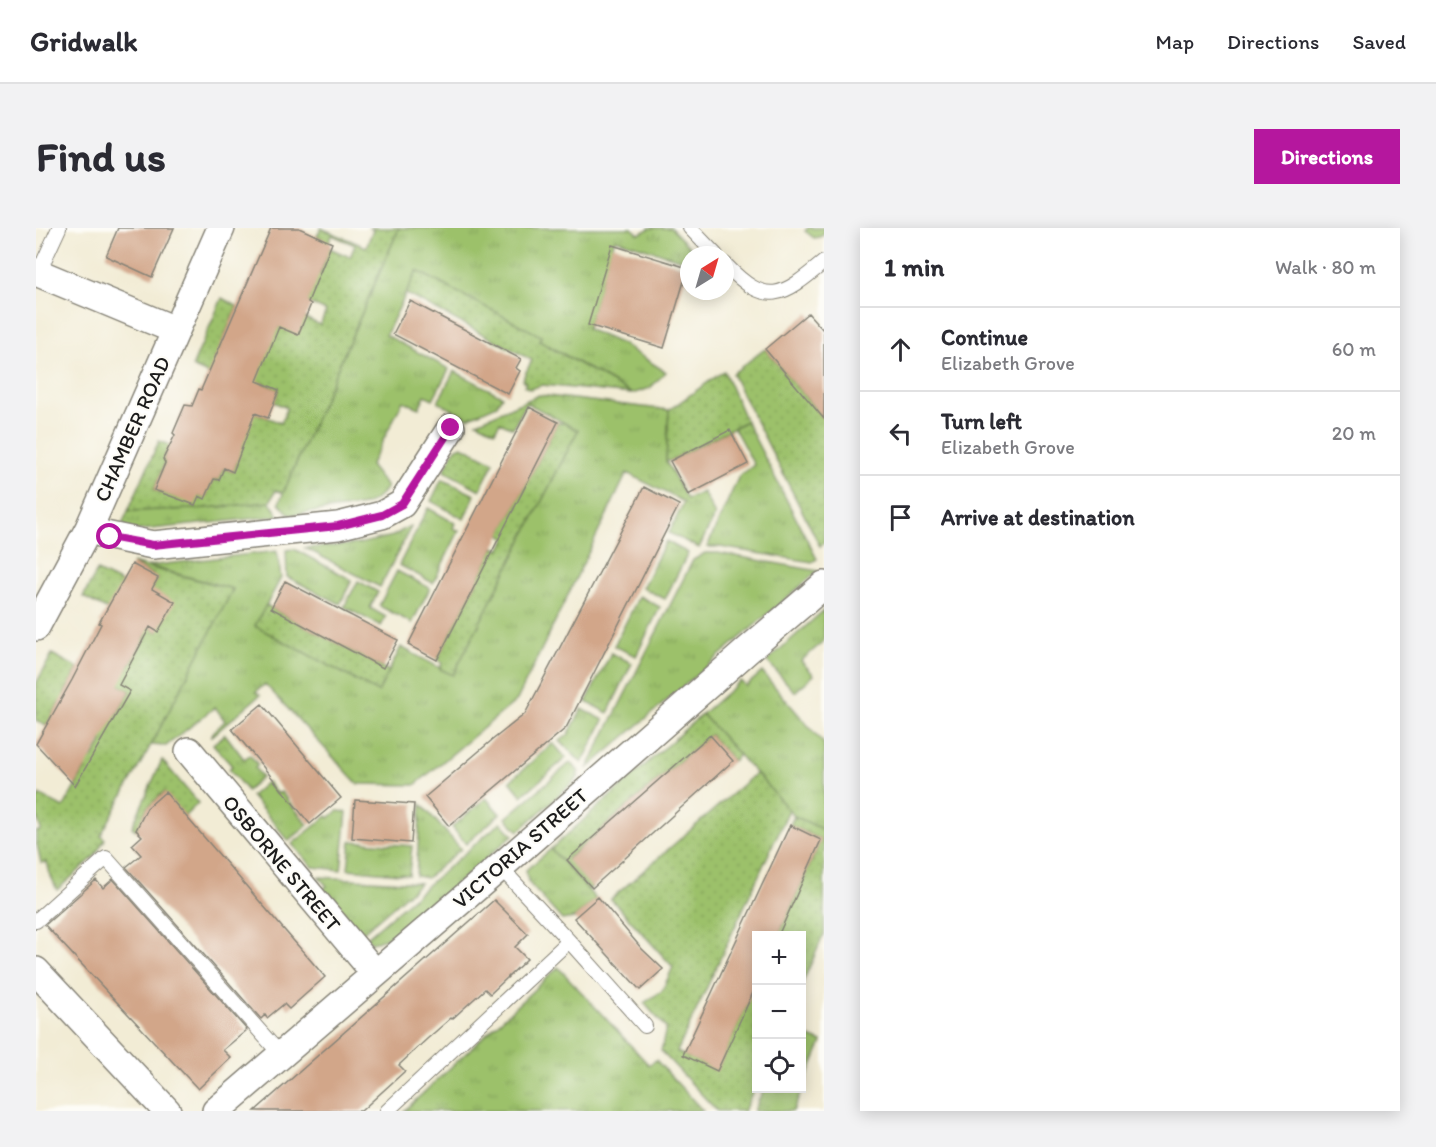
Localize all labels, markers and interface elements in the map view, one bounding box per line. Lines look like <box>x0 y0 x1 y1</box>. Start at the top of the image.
text: Gridwalk <box>30 24 138 58</box>
text: Map <box>1156 29 1194 54</box>
text: Directions <box>1227 29 1319 54</box>
text: Saved <box>1352 29 1406 54</box>
button: Directions <box>1254 129 1400 184</box>
text: Find us <box>36 131 166 182</box>
north arrow <box>680 246 734 300</box>
text: 1 min <box>884 251 944 283</box>
text: Walk · 80 m <box>1275 255 1376 279</box>
text: Continue <box>941 324 1028 351</box>
icon: ahead <box>884 333 917 366</box>
text: 60 m <box>1332 337 1376 361</box>
text: Elizabeth Grove <box>941 351 1075 375</box>
street label: CHAMBER ROAD <box>89 352 175 506</box>
text: Turn left <box>941 408 1022 435</box>
route end <box>437 414 463 440</box>
icon: left <box>884 417 917 450</box>
text: 20 m <box>1332 421 1376 445</box>
text: Elizabeth Grove <box>941 435 1075 459</box>
icon: arrive <box>884 501 917 534</box>
text: Arrive at destination <box>941 504 1135 531</box>
route start <box>96 523 122 549</box>
street label: VICTORIA STREET <box>447 782 593 913</box>
street label: OSBORNE STREET <box>218 790 346 936</box>
map controls <box>752 931 806 1093</box>
button: + <box>752 931 806 985</box>
button: − <box>752 985 806 1039</box>
button: locate <box>752 1039 806 1093</box>

